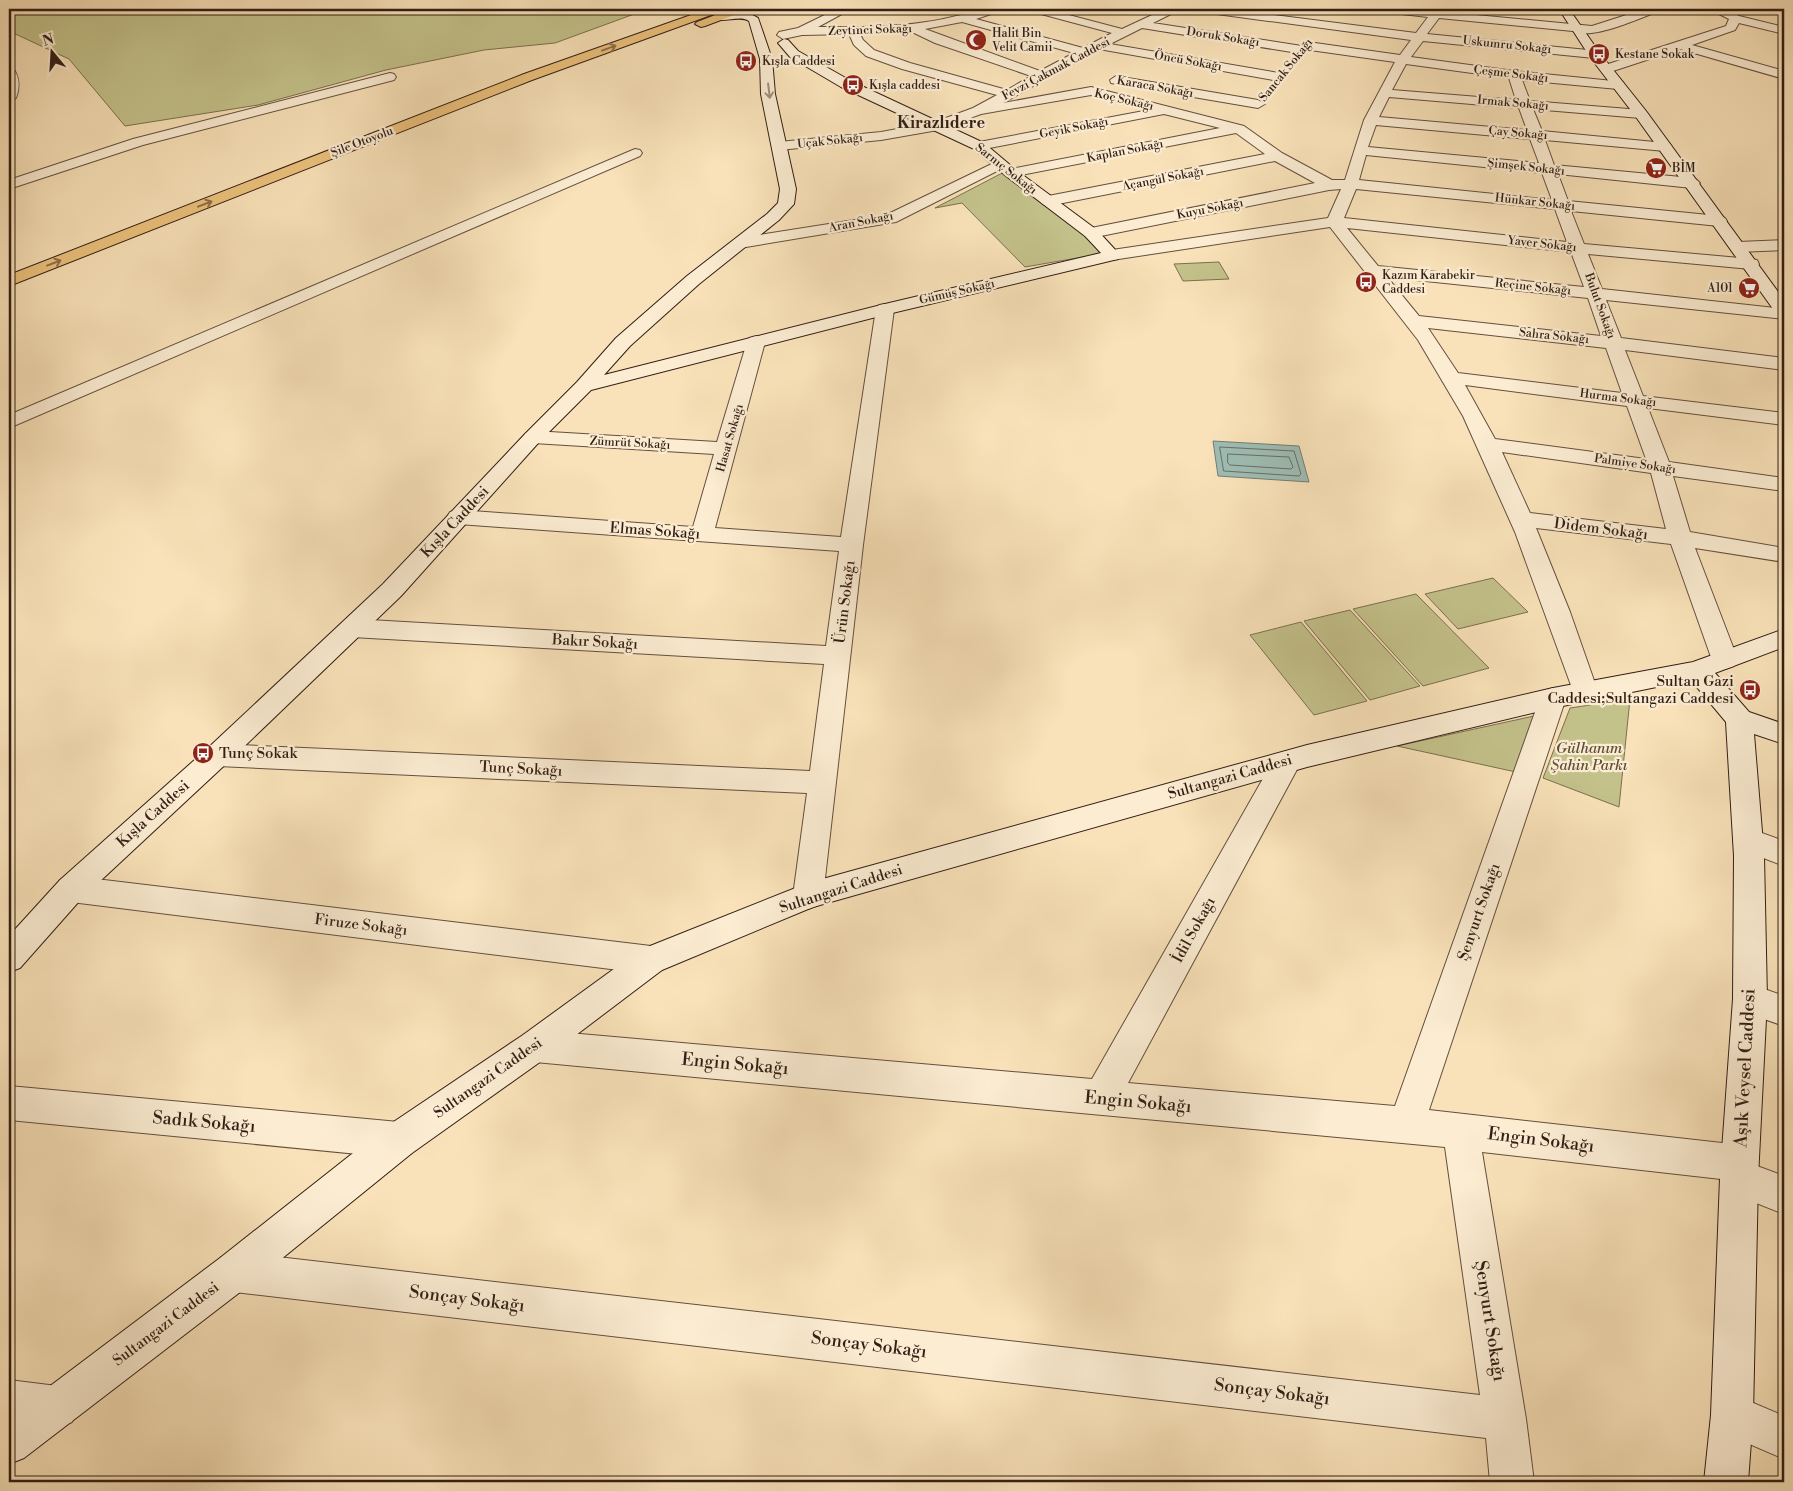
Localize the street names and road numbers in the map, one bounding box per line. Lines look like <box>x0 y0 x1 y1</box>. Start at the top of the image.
street label: Zeytinci Sokağı <box>828 21 912 39</box>
street label: Doruk Sokağı <box>1185 24 1261 50</box>
street label: Uskumru Sokağı <box>1462 33 1552 57</box>
street label: Fevzi Çakmak Caddesi <box>999 34 1113 104</box>
street label: Sancak Sokağı <box>1256 35 1316 105</box>
street label: Öncü Sokağı <box>1153 46 1223 74</box>
street label: Çeşme Sokağı <box>1473 62 1549 86</box>
street label: Karaca Sokağı <box>1115 73 1195 101</box>
street label: Koç Sokağı <box>1093 86 1155 114</box>
street label: Irmak Sokağı <box>1477 92 1549 114</box>
street label: Geyik Sokağı <box>1038 114 1110 142</box>
street label: Şile Otoyolu <box>329 123 395 161</box>
street label: Çay Sokağı <box>1488 123 1548 143</box>
street label: Uçak Sokağı <box>796 130 864 152</box>
street label: Kaplan Sokağı <box>1085 136 1165 166</box>
street label: Sarnıç Sokağı <box>972 140 1040 198</box>
street label: Şimşek Sokağı <box>1486 155 1566 179</box>
street label: Açangül Sokağı <box>1120 164 1205 194</box>
street label: Hünkar Sokağı <box>1494 190 1576 214</box>
street label: Kuyu Sokağı <box>1175 195 1245 223</box>
street label: Aran Sokağı <box>826 208 895 236</box>
street label: Yaver Sokağı <box>1506 233 1577 255</box>
street label: Bulut Sokağı <box>1581 270 1619 341</box>
street label: Gümüş Sokağı <box>918 276 996 308</box>
street label: Reçine Sokağı <box>1494 276 1572 298</box>
street label: Sahra Sokağı <box>1518 325 1590 347</box>
street label: Hurma Sokağı <box>1579 386 1657 410</box>
street label: Hasat Sokağı <box>713 402 747 474</box>
street label: Zümrüt Sokağı <box>589 433 671 453</box>
street label: Palmiye Sokağı <box>1593 451 1677 477</box>
street label: Kışla Caddesi <box>417 482 493 562</box>
street label: Didem Sokağı <box>1553 514 1649 544</box>
street label: Elmas Sokağı <box>609 518 701 544</box>
street label: Ürün Sokağı <box>829 559 860 645</box>
street label: Bakır Sokağı <box>550 630 639 654</box>
street label: Sultangazi Caddesi <box>1166 750 1294 804</box>
street label: Tunç Sokağı <box>479 757 563 781</box>
street label: Kışla Caddesi <box>113 776 193 852</box>
street label: Sultangazi Caddesi <box>777 860 905 918</box>
street label: Şenyurt Sokağı <box>1453 861 1505 963</box>
street label: İdil Sokağı <box>1167 893 1220 966</box>
street label: Firuze Sokağı <box>313 910 409 940</box>
street label: Aşık Veysel Caddesi <box>1729 988 1761 1149</box>
street label: Sultangazi Caddesi <box>430 1033 546 1123</box>
street label: Engin Sokağı <box>680 1048 790 1080</box>
street label: Engin Sokağı <box>1083 1086 1193 1118</box>
street label: Sadık Sokağı <box>151 1106 257 1138</box>
street label: Engin Sokağı <box>1486 1122 1596 1158</box>
street label: Şenyurt Sokağı <box>1469 1259 1511 1383</box>
street label: Sultangazi Caddesi <box>109 1278 223 1370</box>
street label: Sonçay Sokağı <box>408 1280 526 1318</box>
street label: Sonçay Sokağı <box>810 1326 928 1364</box>
street label: Sonçay Sokağı <box>1213 1373 1331 1411</box>

